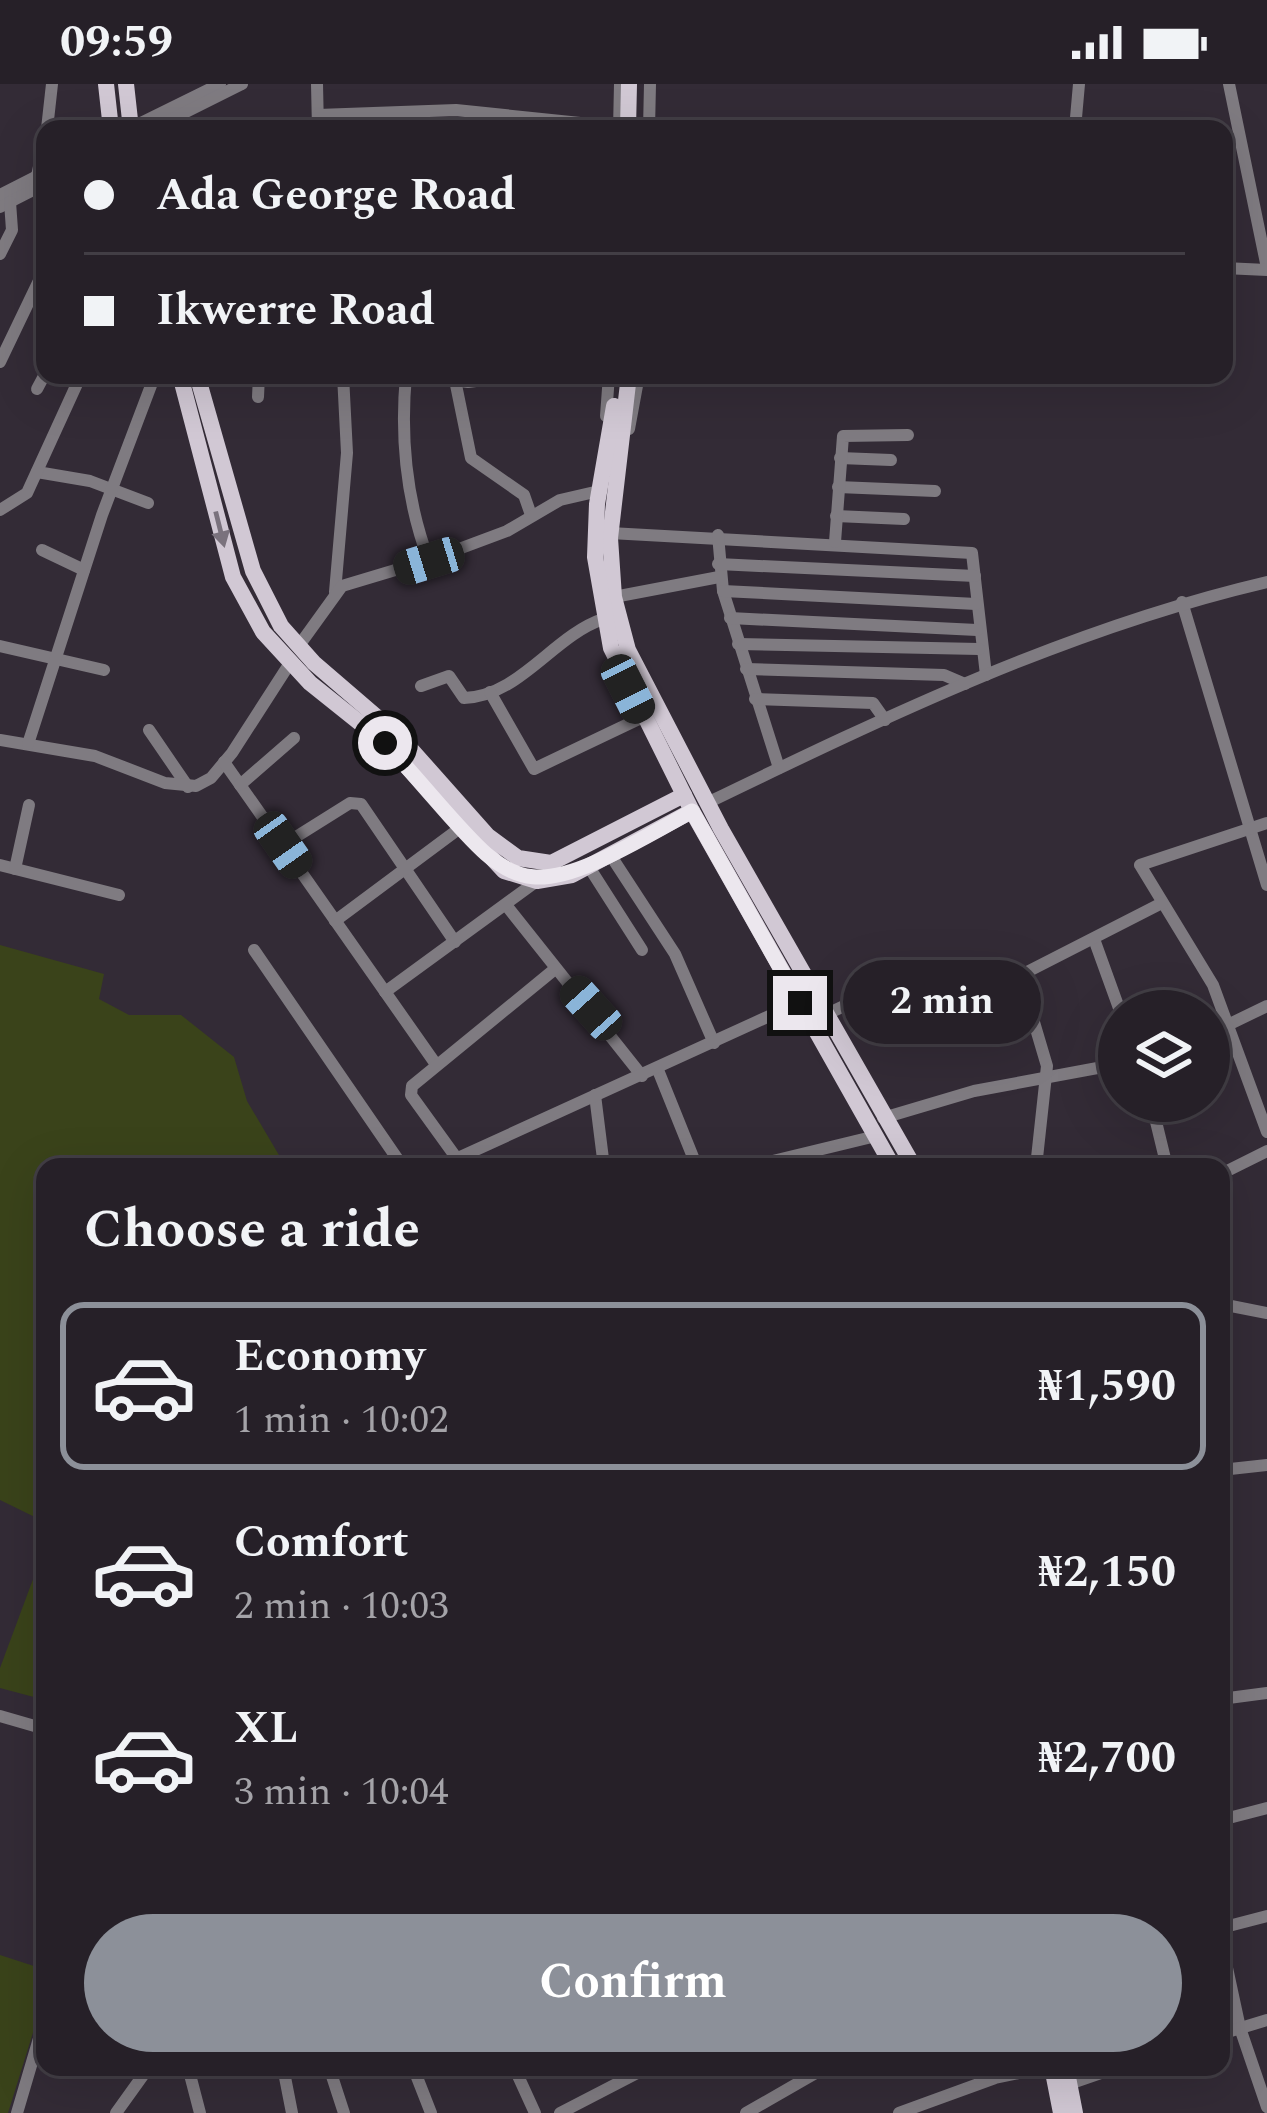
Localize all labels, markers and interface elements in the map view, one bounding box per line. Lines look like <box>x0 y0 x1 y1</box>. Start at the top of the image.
text: 09:59 <box>60 8 173 77</box>
text: Ada George Road <box>156 161 516 230</box>
text: Ikwerre Road <box>156 276 435 345</box>
one-way arrow <box>211 510 230 547</box>
car <box>389 533 469 589</box>
car <box>596 649 660 729</box>
route start <box>358 716 412 770</box>
car <box>248 805 318 885</box>
callout: 2 min <box>842 961 1040 1045</box>
car <box>554 969 628 1047</box>
text: 2 min <box>890 972 994 1031</box>
route end <box>773 976 827 1030</box>
map controls <box>1098 990 1230 1122</box>
button: layers <box>1098 990 1230 1122</box>
text: Choose a ride <box>84 1189 420 1271</box>
text: Economy <box>234 1322 425 1391</box>
icon: car <box>90 1332 198 1440</box>
text: ₦1,590 <box>1038 1352 1176 1421</box>
text: 1 min · 10:02 <box>234 1391 449 1450</box>
text: Comfort <box>234 1508 409 1577</box>
icon: car <box>90 1518 198 1626</box>
text: ₦2,150 <box>1038 1538 1176 1607</box>
text: 2 min · 10:03 <box>234 1577 449 1636</box>
text: XL <box>234 1694 298 1763</box>
icon: car <box>90 1704 198 1812</box>
text: ₦2,700 <box>1038 1724 1176 1793</box>
text: 3 min · 10:04 <box>234 1763 449 1822</box>
button: Confirm <box>84 1914 1182 2052</box>

